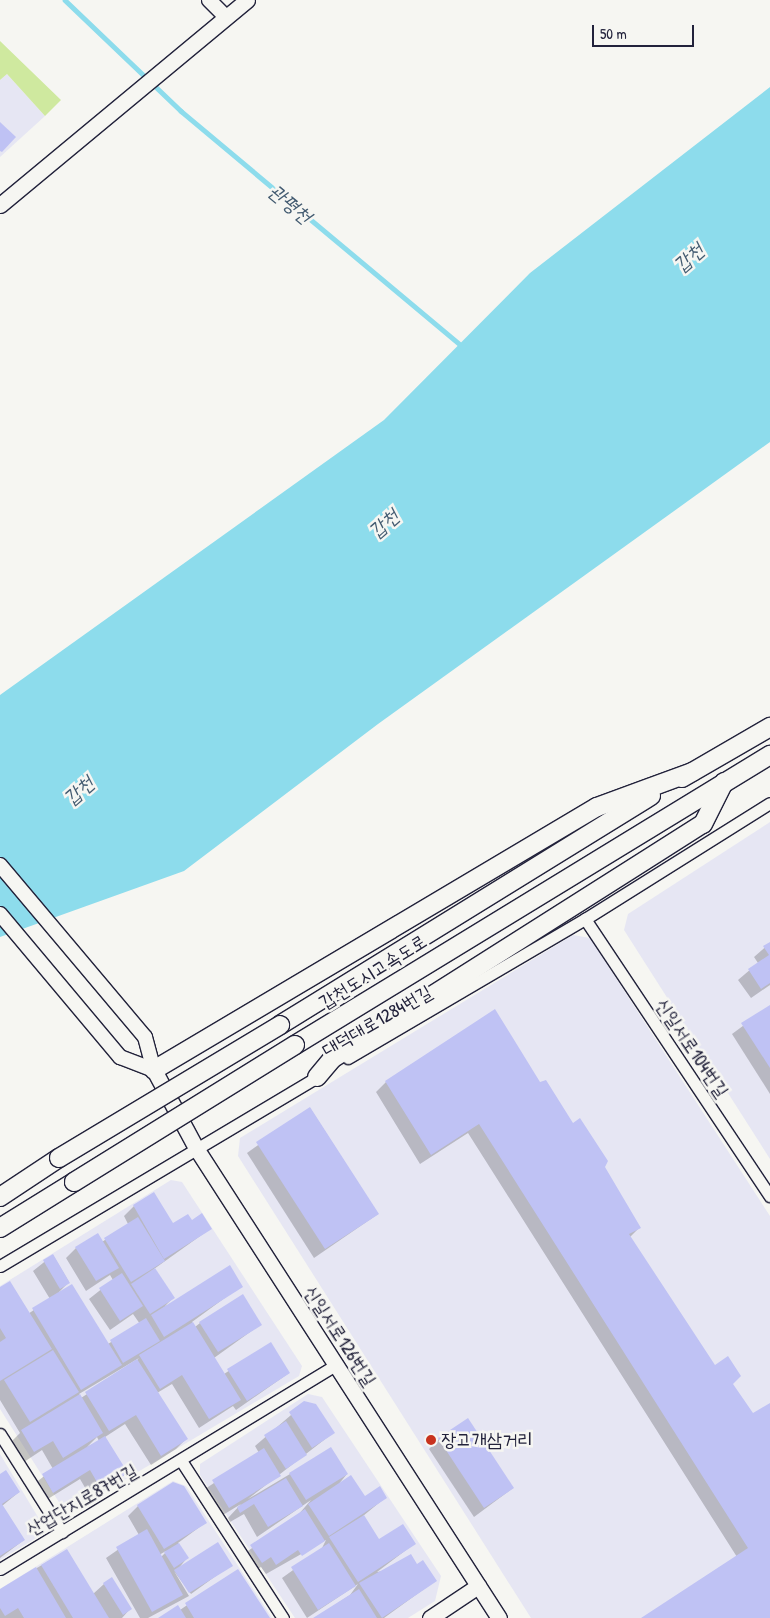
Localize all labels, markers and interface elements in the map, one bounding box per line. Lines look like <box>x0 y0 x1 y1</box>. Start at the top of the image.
scale bar <box>595 15 698 47</box>
text: 50 m <box>600 23 627 44</box>
water label: 관평천 <box>265 178 317 228</box>
water label: 갑천 <box>668 237 708 277</box>
water label: 갑천 <box>363 503 403 543</box>
water label: 갑천 <box>58 770 98 810</box>
street label: 갑천도시고속도로 <box>315 930 431 1014</box>
street label: 대덕대로1284번길 <box>318 980 436 1062</box>
street label: 신일서로104번길 <box>651 994 733 1102</box>
street label: 신일서로126번길 <box>299 1282 381 1390</box>
place label: 장고개삼거리 <box>441 1429 533 1451</box>
marker: 장고개삼거리 <box>425 1434 437 1446</box>
street label: 산업단지로87번길 <box>22 1459 142 1541</box>

